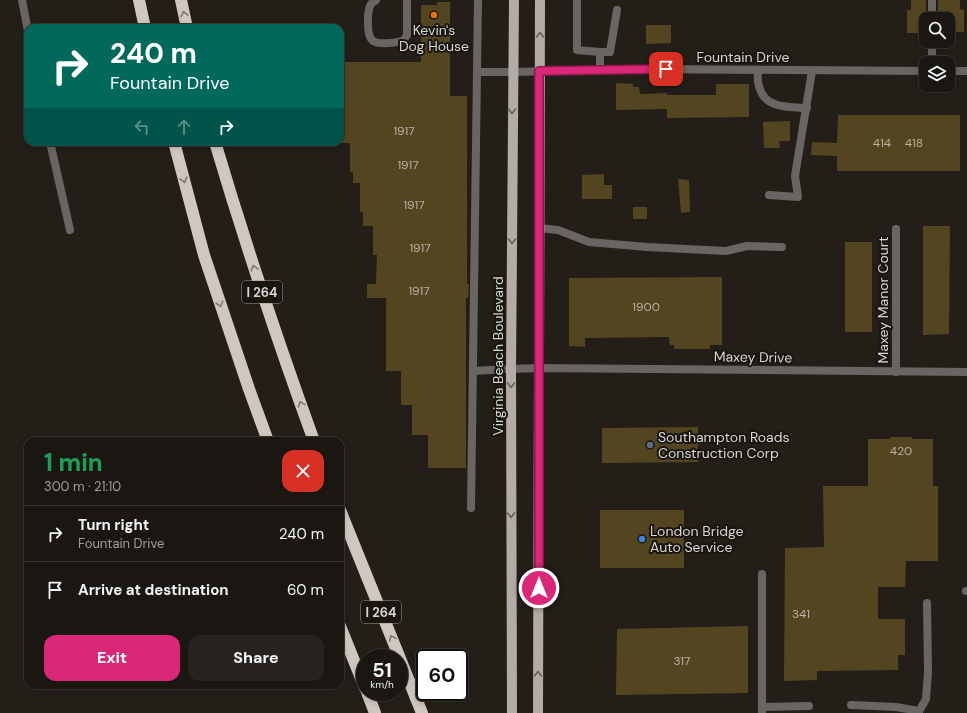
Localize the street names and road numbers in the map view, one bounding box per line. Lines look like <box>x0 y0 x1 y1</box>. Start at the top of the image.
street label: Fountain Drive <box>697 48 790 66</box>
street label: Maxey Manor Court <box>874 237 892 363</box>
street label: Virginia Beach Boulevard <box>489 276 507 436</box>
road number: I 264 <box>242 281 282 303</box>
street label: Maxey Drive <box>714 347 792 367</box>
road number: I 264 <box>361 601 401 623</box>

